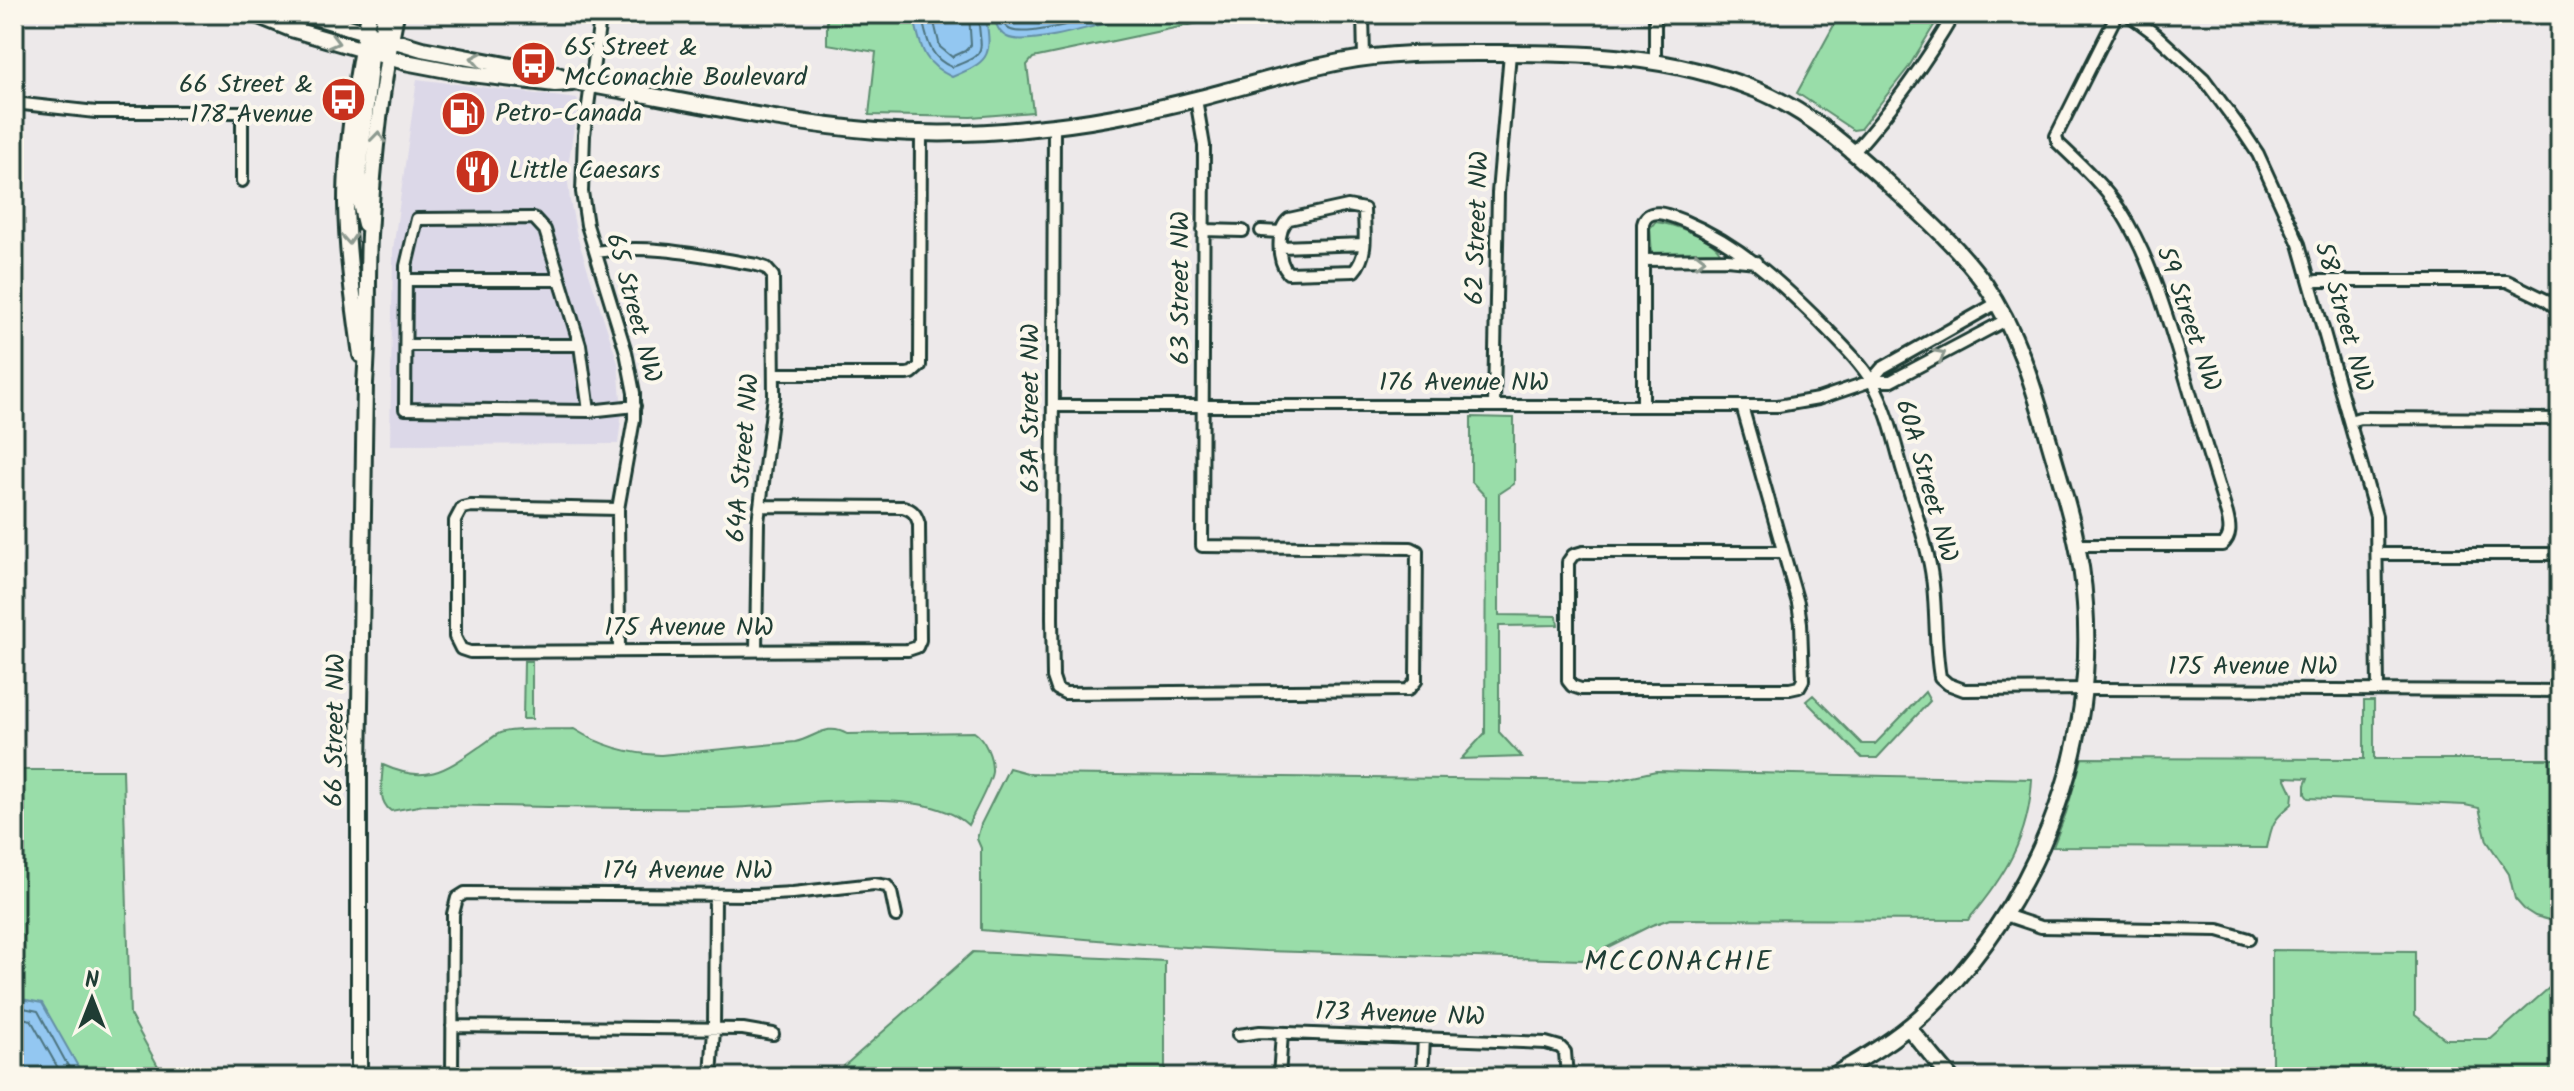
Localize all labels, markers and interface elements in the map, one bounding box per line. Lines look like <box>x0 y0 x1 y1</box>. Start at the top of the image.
place label: 65 Street & McConachie Boulevard <box>564 27 808 99</box>
one-way arrow <box>327 33 341 49</box>
bus stop icon: 65 Street & McConachie Boulevard <box>509 39 557 87</box>
one-way arrow <box>470 51 484 68</box>
place label: 66 Street & 178 Avenue <box>179 64 313 136</box>
bus stop icon: 66 Street & 178 Avenue <box>320 76 368 124</box>
fuel station icon: Petro-Canada <box>440 90 488 138</box>
place label: Petro-Canada <box>495 93 642 135</box>
one-way arrow <box>369 130 386 143</box>
restaurant icon: Little Caesars <box>454 147 502 195</box>
place label: Little Caesars <box>509 150 660 192</box>
street label: 62 Street NW <box>1454 150 1502 306</box>
street label: 63 Street NW <box>1160 211 1202 365</box>
street label: 65 Street NW <box>593 229 673 387</box>
one-way arrow <box>340 233 357 246</box>
street label: 58 Street NW <box>2302 237 2384 397</box>
street label: 59 Street NW <box>2144 241 2232 397</box>
one-way arrow <box>1694 251 1707 269</box>
street label: 63A Street NW <box>1010 323 1052 493</box>
one-way arrow <box>1931 350 1946 365</box>
street label: 176 Avenue NW <box>1379 362 1549 404</box>
street label: 64A Street NW <box>716 372 772 544</box>
street label: 60A Street NW <box>1883 394 1969 568</box>
street label: 175 Avenue NW <box>604 607 774 649</box>
street label: 175 Avenue NW <box>2168 646 2338 688</box>
street label: 66 Street NW <box>314 653 358 807</box>
street label: 174 Avenue NW <box>603 850 773 892</box>
district label: MCCONACHIE <box>1584 940 1774 985</box>
north arrow <box>52 959 132 1039</box>
text: N <box>85 964 99 999</box>
street label: 173 Avenue NW <box>1314 991 1486 1039</box>

